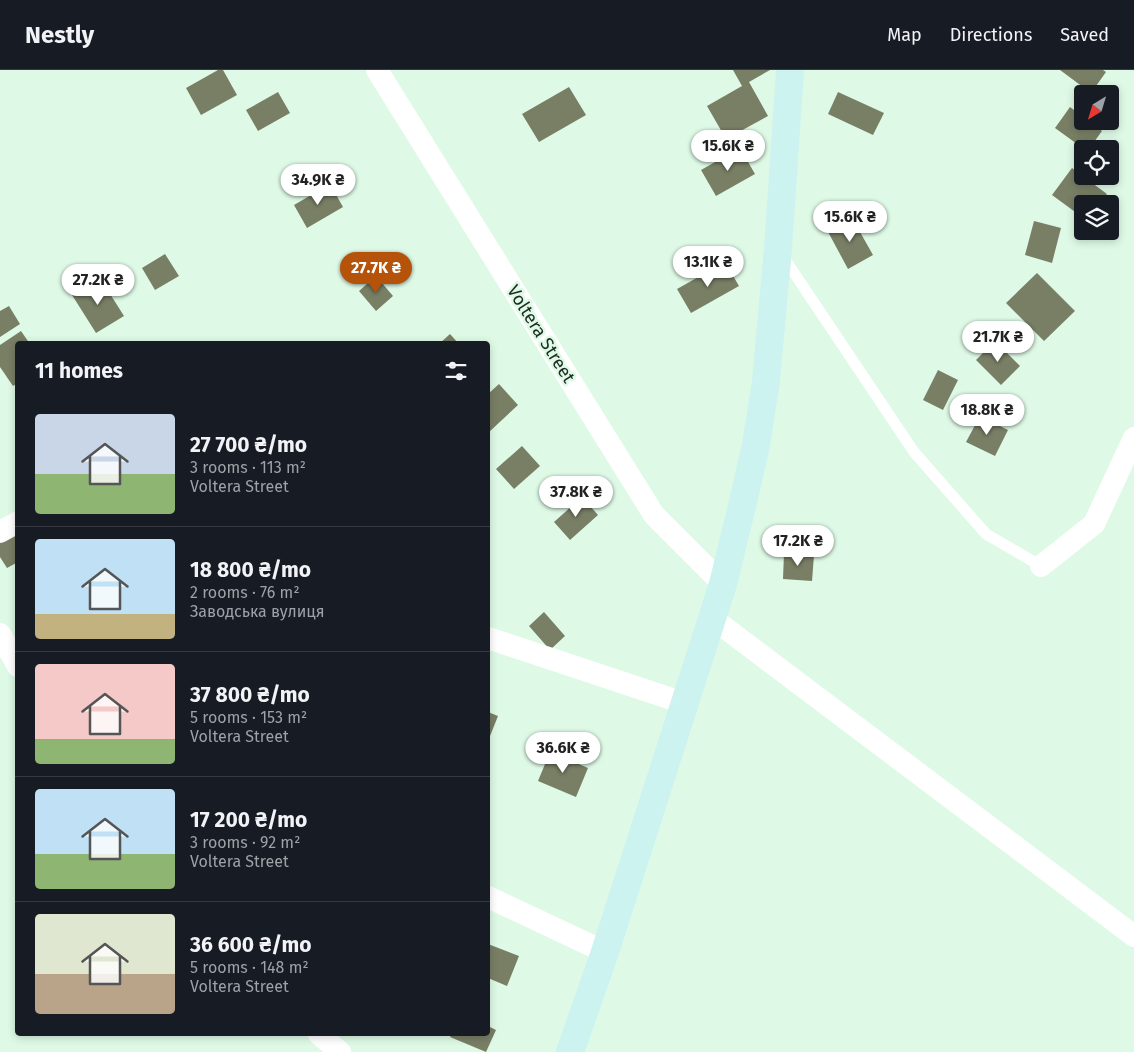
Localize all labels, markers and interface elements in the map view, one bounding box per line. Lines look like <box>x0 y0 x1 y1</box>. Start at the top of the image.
text: Nestly <box>25 21 94 49</box>
text: Map <box>887 24 922 46</box>
text: Directions <box>950 24 1032 46</box>
text: Saved <box>1060 24 1109 46</box>
north arrow <box>1074 85 1119 130</box>
map controls <box>1074 85 1119 240</box>
pin: 15.6K ₴ <box>682 129 774 172</box>
text: 15.6K ₴ <box>702 136 754 155</box>
button: locate <box>1074 140 1119 185</box>
pin: 34.9K ₴ <box>272 164 364 206</box>
text: 34.9K ₴ <box>292 170 344 189</box>
button: layers <box>1074 195 1119 240</box>
pin: 15.6K ₴ <box>804 200 896 243</box>
text: 15.6K ₴ <box>824 207 876 226</box>
pin: 13.1K ₴ <box>662 246 754 288</box>
pin: 27.7K ₴ <box>330 252 422 294</box>
text: 13.1K ₴ <box>684 252 732 271</box>
text: 27.7K ₴ <box>351 258 401 277</box>
pin: 27.2K ₴ <box>52 264 144 306</box>
text: 27.2K ₴ <box>73 270 123 289</box>
street label: Voltera Street <box>502 281 580 387</box>
pin: 21.7K ₴ <box>952 320 1044 363</box>
text: 21.7K ₴ <box>973 327 1023 346</box>
icon: filters <box>442 357 470 385</box>
text: 11 homes <box>35 358 123 384</box>
pin: 18.8K ₴ <box>941 394 1033 436</box>
text: 18.8K ₴ <box>961 400 1013 419</box>
text: 27 700 ₴/mo <box>190 432 307 458</box>
icon: home <box>75 434 135 494</box>
text: 3 rooms · 113 m² <box>190 458 306 477</box>
pin: 37.8K ₴ <box>530 476 622 518</box>
text: Voltera Street <box>190 477 289 496</box>
text: 37.8K ₴ <box>550 482 602 501</box>
pin: 17.2K ₴ <box>752 524 844 567</box>
text: 17.2K ₴ <box>773 531 823 550</box>
text: 18 800 ₴/mo <box>190 557 311 583</box>
icon: home <box>75 559 135 619</box>
text: 2 rooms · 76 m² <box>190 583 300 602</box>
text: Заводська вулиця <box>190 602 324 621</box>
text: 37 800 ₴/mo <box>190 682 310 708</box>
icon: home <box>75 684 135 744</box>
text: 5 rooms · 153 m² <box>190 708 307 727</box>
text: Voltera Street <box>190 727 289 746</box>
pin: 36.6K ₴ <box>517 732 609 774</box>
text: 36.6K ₴ <box>536 738 590 757</box>
text: 17 200 ₴/mo <box>190 807 307 833</box>
icon: home <box>75 809 135 869</box>
text: 3 rooms · 92 m² <box>190 833 300 852</box>
text: Voltera Street <box>190 852 289 871</box>
text: 36 600 ₴/mo <box>190 932 312 958</box>
icon: home <box>75 934 135 994</box>
text: 5 rooms · 148 m² <box>190 958 309 977</box>
text: Voltera Street <box>190 977 289 996</box>

